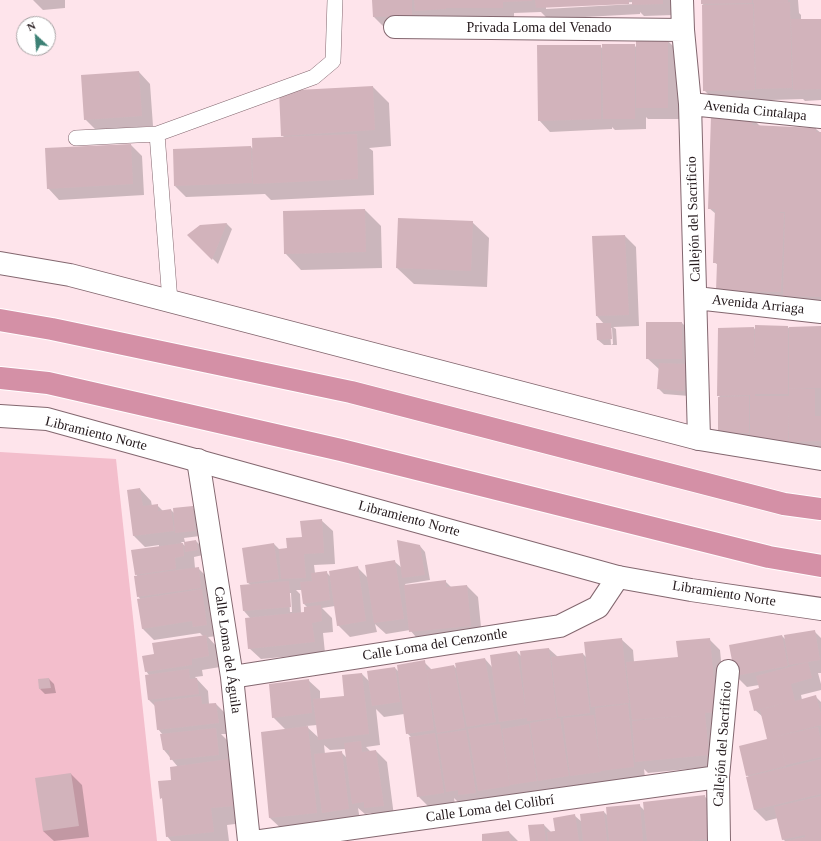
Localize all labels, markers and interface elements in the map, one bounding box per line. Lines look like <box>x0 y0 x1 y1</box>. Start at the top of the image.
north arrow <box>16 16 56 56</box>
text: N <box>25 19 37 33</box>
street label: Privada Loma del Venado <box>466 20 612 36</box>
street label: Avenida Cintalapa <box>703 97 807 125</box>
street label: Callejón del Sacrificio <box>683 156 705 282</box>
street label: Avenida Arriaga <box>711 292 805 318</box>
street label: Libramiento Norte <box>43 413 149 455</box>
street label: Libramiento Norte <box>356 497 462 541</box>
street label: Libramiento Norte <box>671 578 777 610</box>
street label: Calle Loma del Águila <box>210 585 244 715</box>
street label: Calle Loma del Cenzontle <box>361 625 509 665</box>
street label: Callejón del Sacrificio <box>710 681 736 807</box>
street label: Calle Loma del Colibrí <box>425 792 555 826</box>

